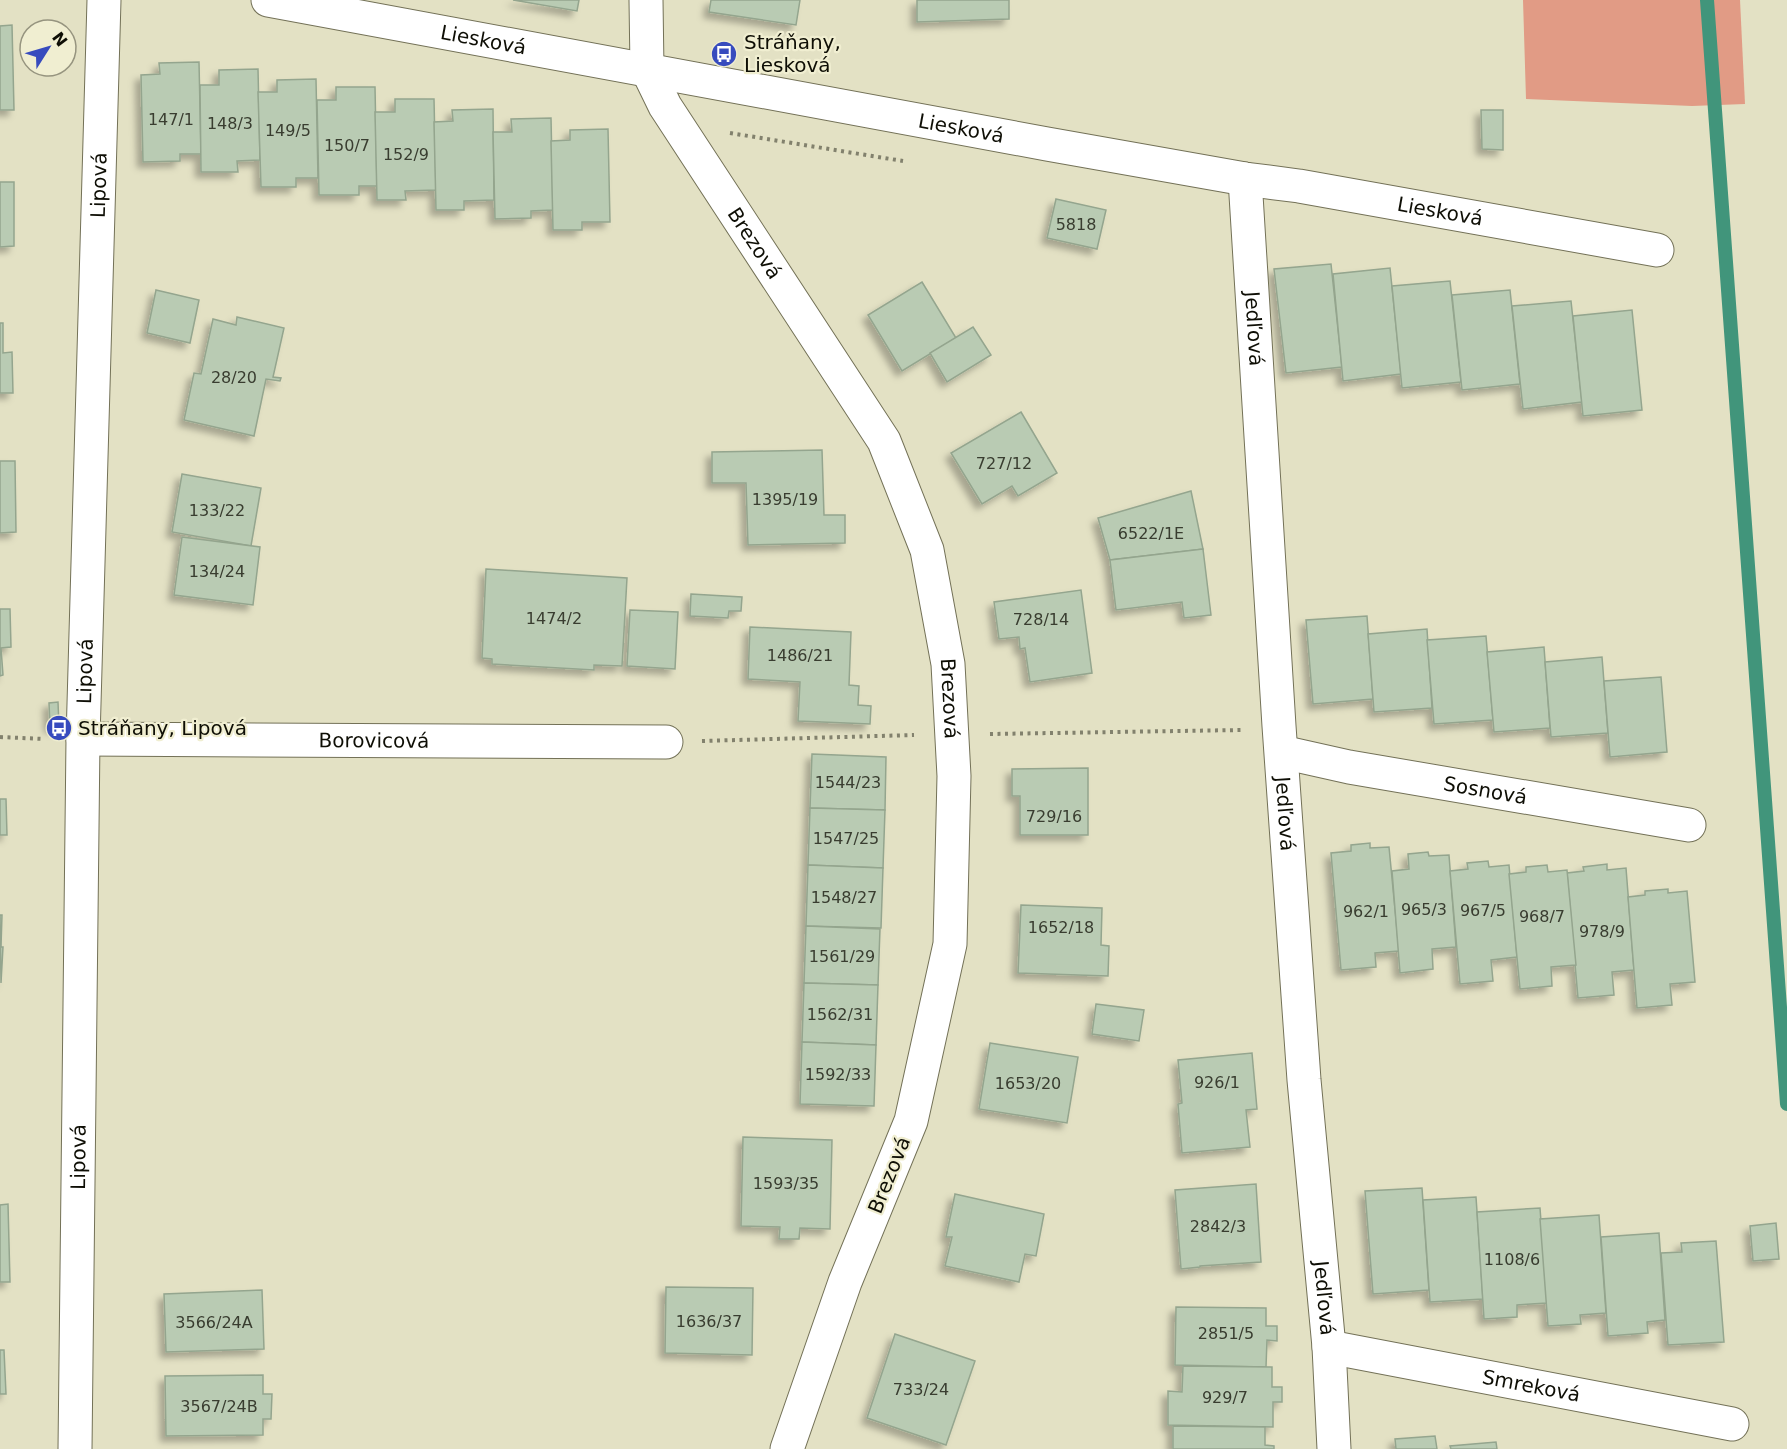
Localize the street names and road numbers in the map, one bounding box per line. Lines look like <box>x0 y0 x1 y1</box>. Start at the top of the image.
street label: Liesková <box>439 20 528 59</box>
street label: Liesková <box>916 108 1006 148</box>
street label: Lipová <box>86 152 112 218</box>
street label: Liesková <box>1395 192 1485 231</box>
street label: Brezová <box>723 203 787 283</box>
street label: Jedľová <box>1240 289 1269 367</box>
street label: Lipová <box>72 638 98 704</box>
street label: Brezová <box>936 658 964 739</box>
street label: Borovicová <box>319 728 429 753</box>
street label: Sosnová <box>1442 771 1529 809</box>
street label: Jedľová <box>1270 774 1300 852</box>
street label: Lipová <box>66 1124 91 1190</box>
street label: Brezová <box>863 1133 915 1217</box>
street label: Jedľová <box>1309 1258 1340 1336</box>
street label: Smreková <box>1480 1365 1582 1407</box>

